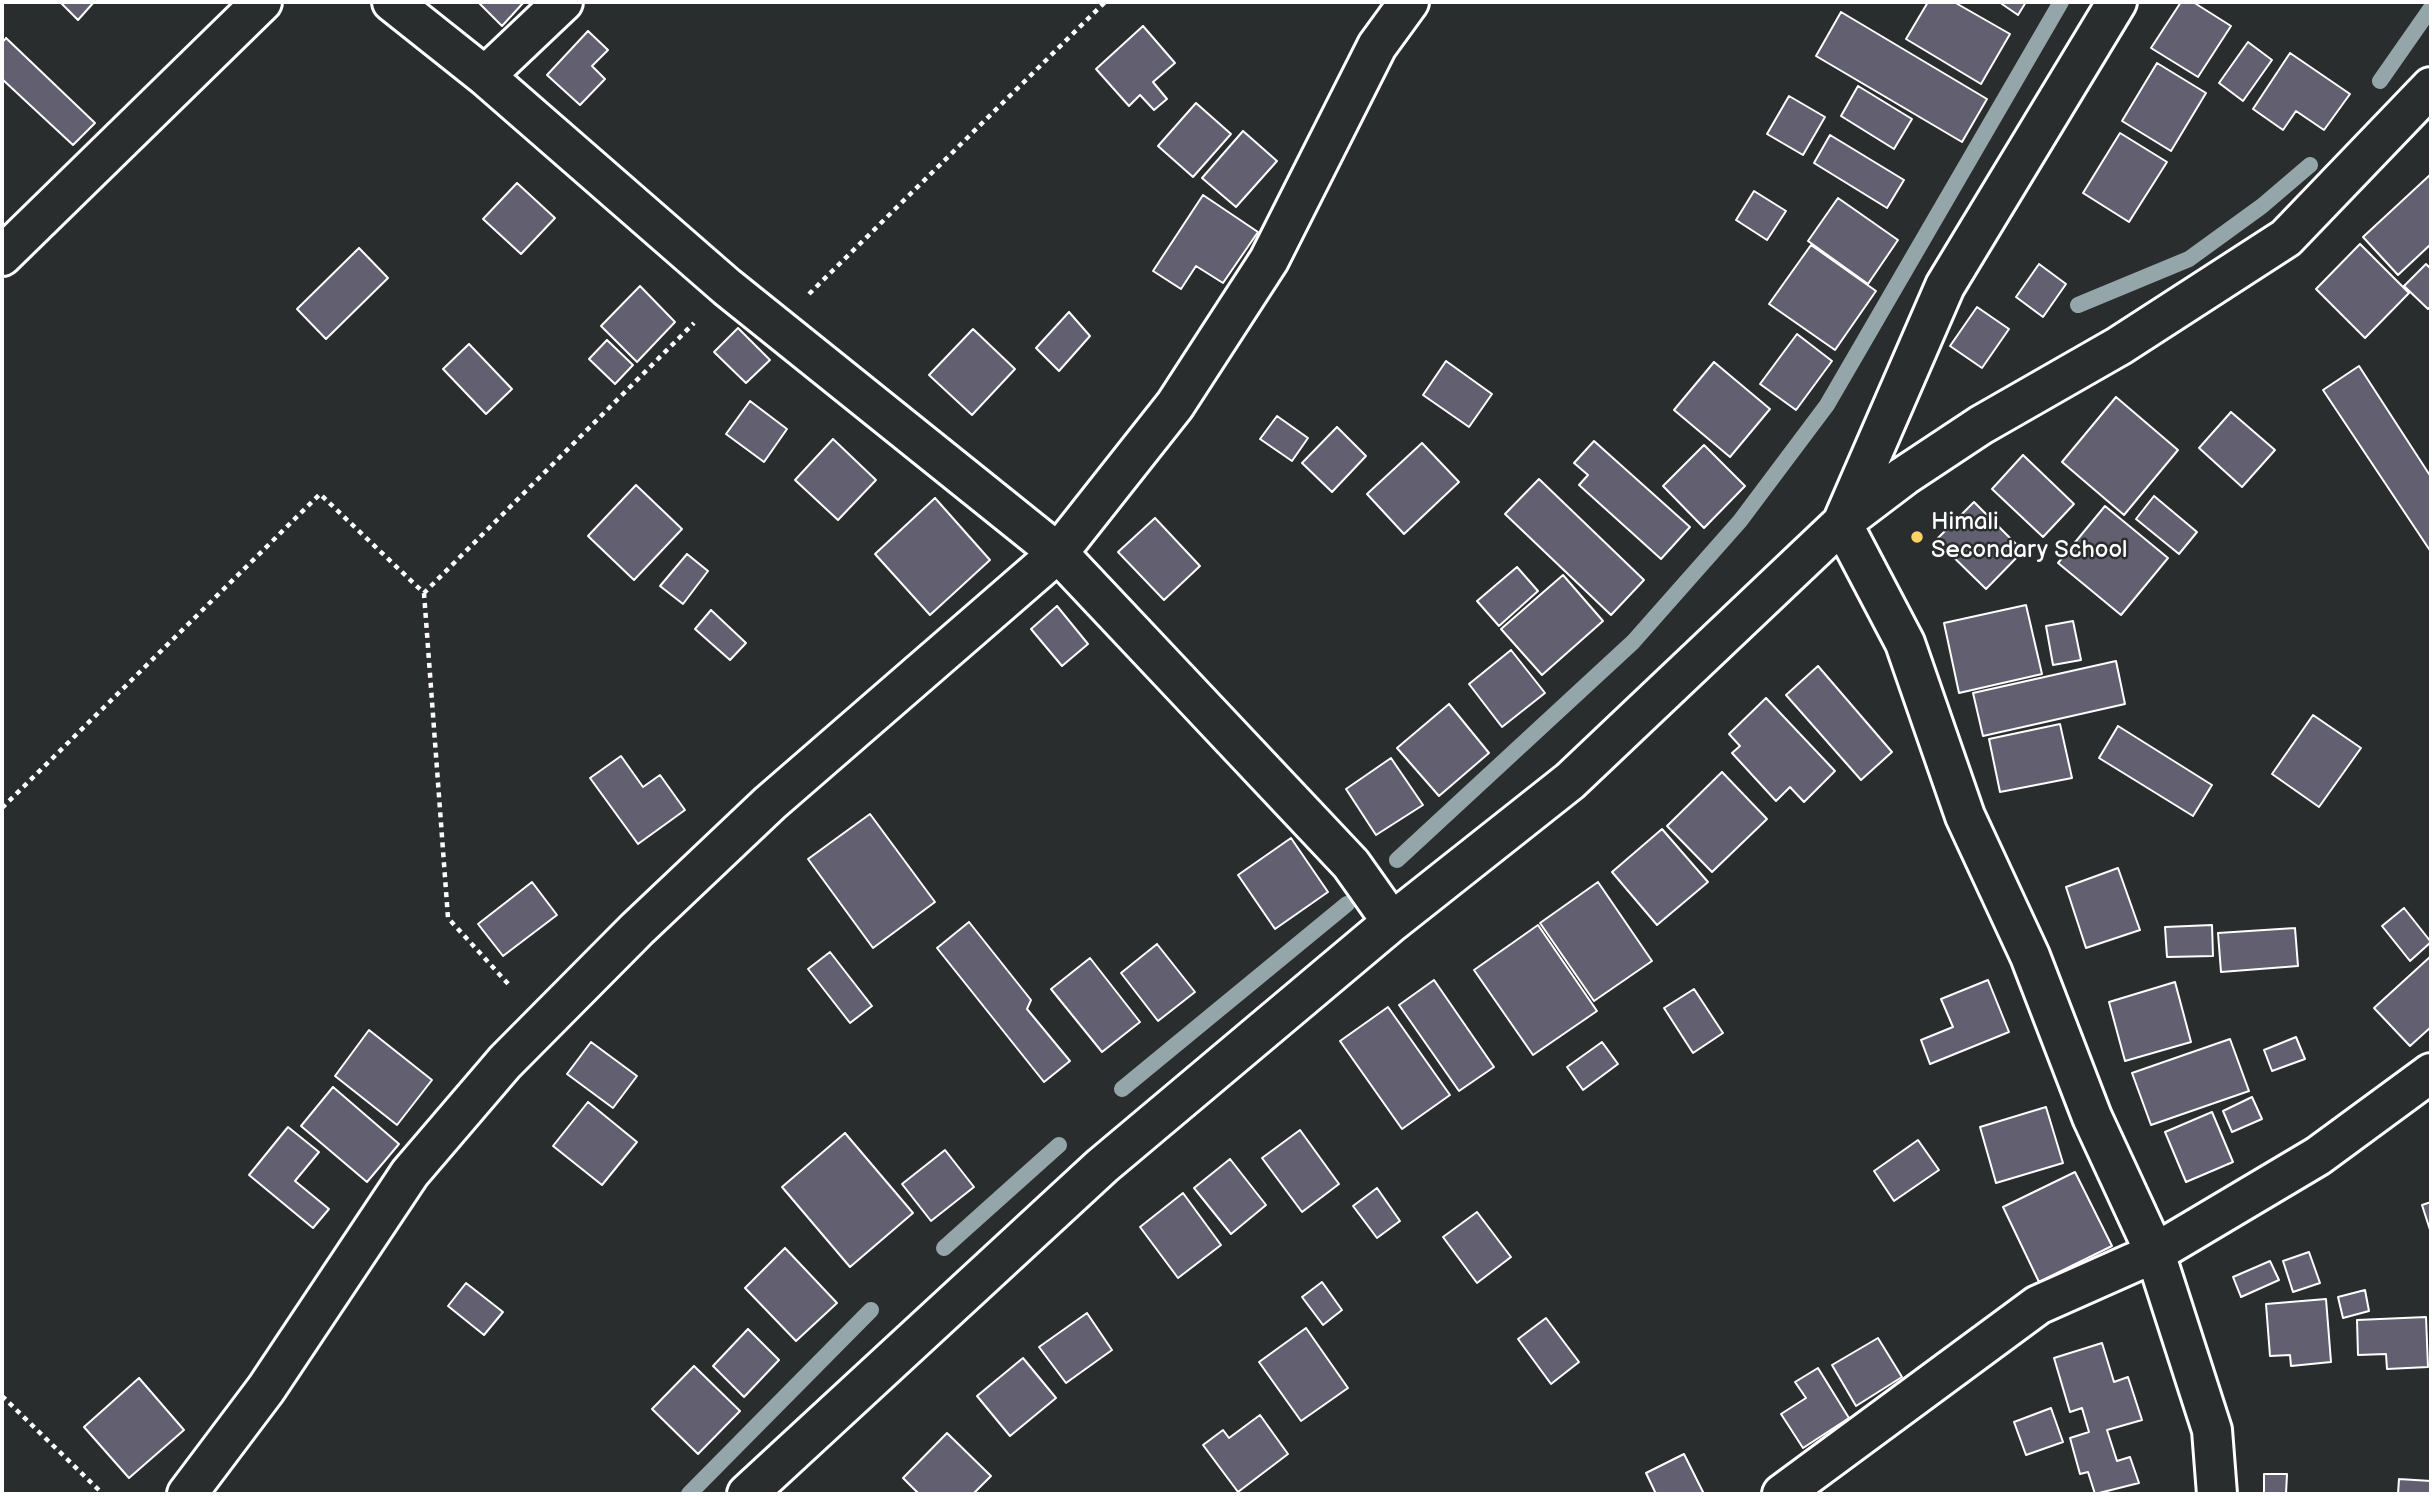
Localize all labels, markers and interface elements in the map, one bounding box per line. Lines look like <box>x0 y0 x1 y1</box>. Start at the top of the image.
place label: Himali Secondary School <box>1931 509 2127 565</box>
marker: Himali Secondary School <box>1909 529 1925 545</box>

